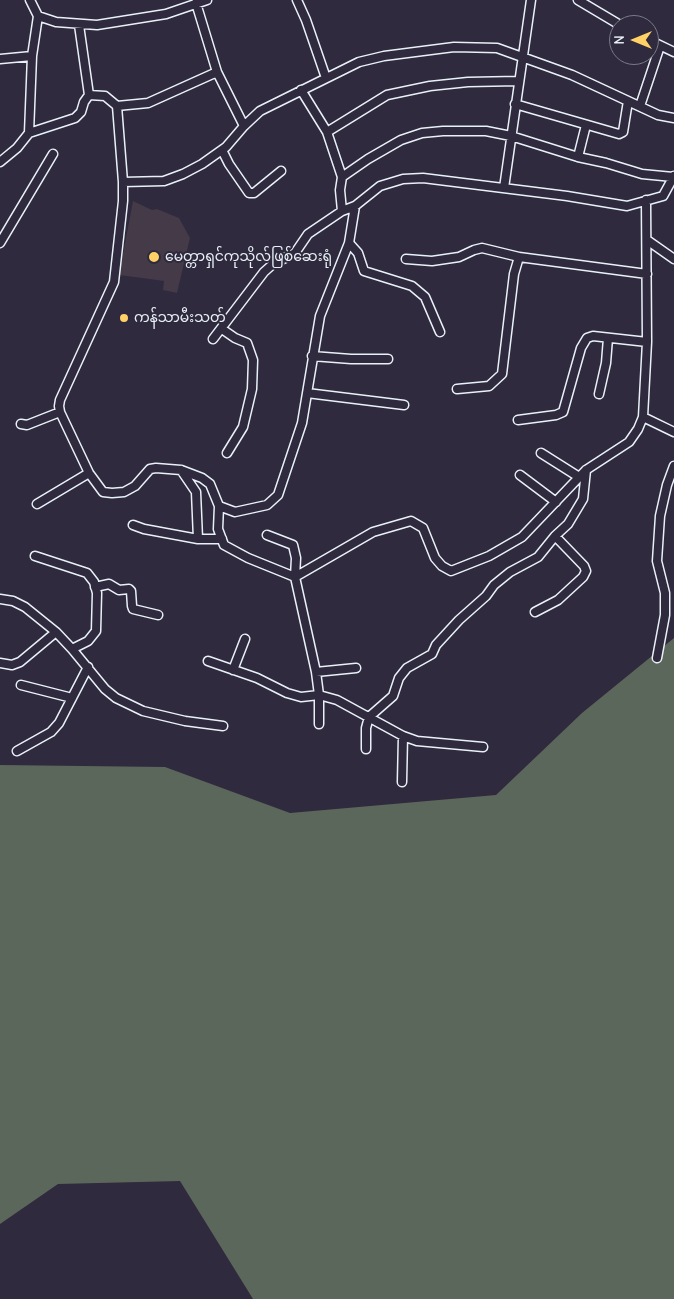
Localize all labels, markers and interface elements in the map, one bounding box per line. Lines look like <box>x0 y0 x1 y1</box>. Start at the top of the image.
north arrow <box>609 15 659 65</box>
text: N <box>611 35 628 45</box>
place label: မေတ္တာရှင်ကုသိုလ်ဖြစ်ဆေးရုံ <box>165 249 332 265</box>
marker: မေတ္တာရှင်ကုသိုလ်ဖြစ်ဆေးရုံ <box>147 250 161 264</box>
place label: ကန်သာမီးသတ် <box>134 310 226 326</box>
marker: ကန်သာမီးသတ် <box>118 312 130 324</box>

